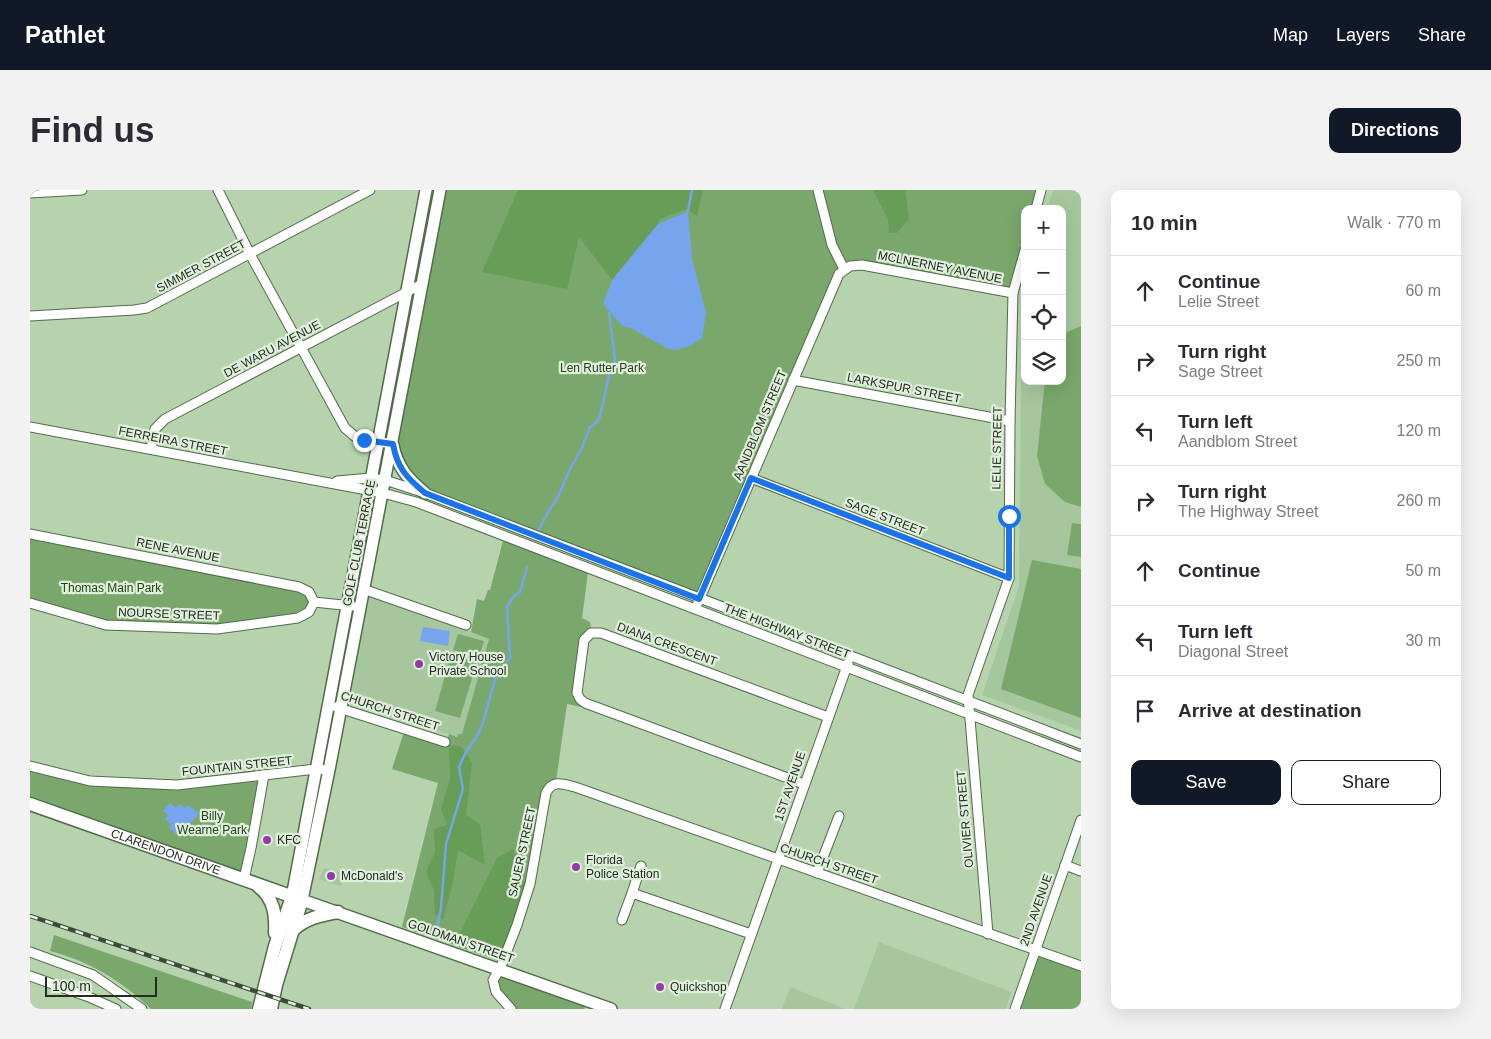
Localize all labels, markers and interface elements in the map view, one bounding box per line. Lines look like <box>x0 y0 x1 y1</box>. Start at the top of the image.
text: Pathlet <box>25 21 105 48</box>
text: Map <box>1273 25 1308 45</box>
text: Layers <box>1336 25 1390 45</box>
text: Share <box>1418 25 1466 45</box>
button: Directions <box>1329 108 1461 153</box>
text: Find us <box>30 110 154 149</box>
map controls <box>1021 205 1066 385</box>
button: + <box>1021 205 1066 250</box>
text: 10 min <box>1131 211 1198 234</box>
text: Walk · 770 m <box>1347 214 1441 231</box>
street label: SIMMER STREET <box>154 236 248 295</box>
street label: MCLNERNEY AVENUE <box>877 248 1003 286</box>
button: − <box>1021 250 1066 295</box>
text: Continue <box>1178 271 1260 292</box>
icon: ahead <box>1131 277 1159 305</box>
text: 60 m <box>1405 282 1441 299</box>
text: Lelie Street <box>1178 293 1259 310</box>
button: locate <box>1021 295 1066 340</box>
street label: DE WARU AVENUE <box>221 318 323 380</box>
button: layers <box>1021 340 1066 385</box>
text: Turn right <box>1178 341 1266 362</box>
icon: right <box>1131 347 1159 375</box>
text: 250 m <box>1397 352 1441 369</box>
park label: Len Rutter Park <box>560 361 645 375</box>
text: Sage Street <box>1178 363 1263 380</box>
street label: AANDBLOM STREET <box>730 367 790 482</box>
street label: LARKSPUR STREET <box>846 370 963 406</box>
street label: LELIE STREET <box>989 406 1005 490</box>
text: Turn left <box>1178 411 1253 432</box>
icon: left <box>1131 417 1159 445</box>
text: 120 m <box>1397 422 1441 439</box>
street label: FERREIRA STREET <box>117 424 229 459</box>
route end <box>353 429 376 452</box>
text: Aandblom Street <box>1178 433 1297 450</box>
street label: GOLF CLUB TERRACE <box>340 479 378 607</box>
text: Turn right <box>1178 481 1266 502</box>
icon: right <box>1131 487 1159 515</box>
text: 260 m <box>1397 492 1441 509</box>
street label: SAGE STREET <box>843 495 927 539</box>
text: The Highway Street <box>1178 503 1319 520</box>
route start <box>998 505 1021 528</box>
street label: RENE AVENUE <box>135 535 221 565</box>
icon: ahead <box>1131 557 1159 585</box>
text: Continue <box>1178 560 1260 581</box>
text: 50 m <box>1405 562 1441 579</box>
park label: Thomas Main Park <box>61 581 162 595</box>
street label: THE HIGHWAY STREET <box>722 600 853 662</box>
street label: NOURSE STREET <box>118 605 221 623</box>
street label: DIANA CRESCENT <box>615 619 720 669</box>
text: Turn left <box>1178 621 1253 642</box>
icon: left <box>1131 627 1159 655</box>
text: 30 m <box>1405 632 1441 649</box>
text: Diagonal Street <box>1178 643 1288 660</box>
place label: Victory House Private School <box>429 650 506 678</box>
marker: Victory House Private School <box>413 658 425 670</box>
street label: CHURCH STREET <box>339 688 442 734</box>
icon: arrive <box>1131 697 1159 725</box>
text: Arrive at destination <box>1178 700 1362 721</box>
street label: 1ST AVENUE <box>772 749 808 823</box>
street label: FOUNTAIN STREET <box>181 753 294 779</box>
button: Save <box>1131 760 1281 805</box>
button: Share <box>1291 760 1441 805</box>
street label: OLIVIER STREET <box>954 769 976 868</box>
street label: SAUER STREET <box>506 805 539 898</box>
park label: Billy Wearne Park <box>177 809 248 837</box>
street label: CLARENDON DRIVE <box>109 826 223 878</box>
place label: KFC <box>277 833 301 847</box>
marker: KFC <box>261 834 273 846</box>
street label: CHURCH STREET <box>778 841 880 888</box>
place label: Florida Police Station <box>586 853 659 881</box>
marker: Florida Police Station <box>570 861 582 873</box>
place label: McDonald's <box>341 869 403 883</box>
marker: McDonald's <box>325 870 337 882</box>
street label: 2ND AVENUE <box>1017 872 1055 948</box>
street label: GOLDMAN STREET <box>406 916 517 966</box>
scale bar <box>45 974 158 997</box>
text: 100 m <box>52 978 91 994</box>
place label: Quickshop <box>670 980 727 994</box>
marker: Quickshop <box>654 981 666 993</box>

